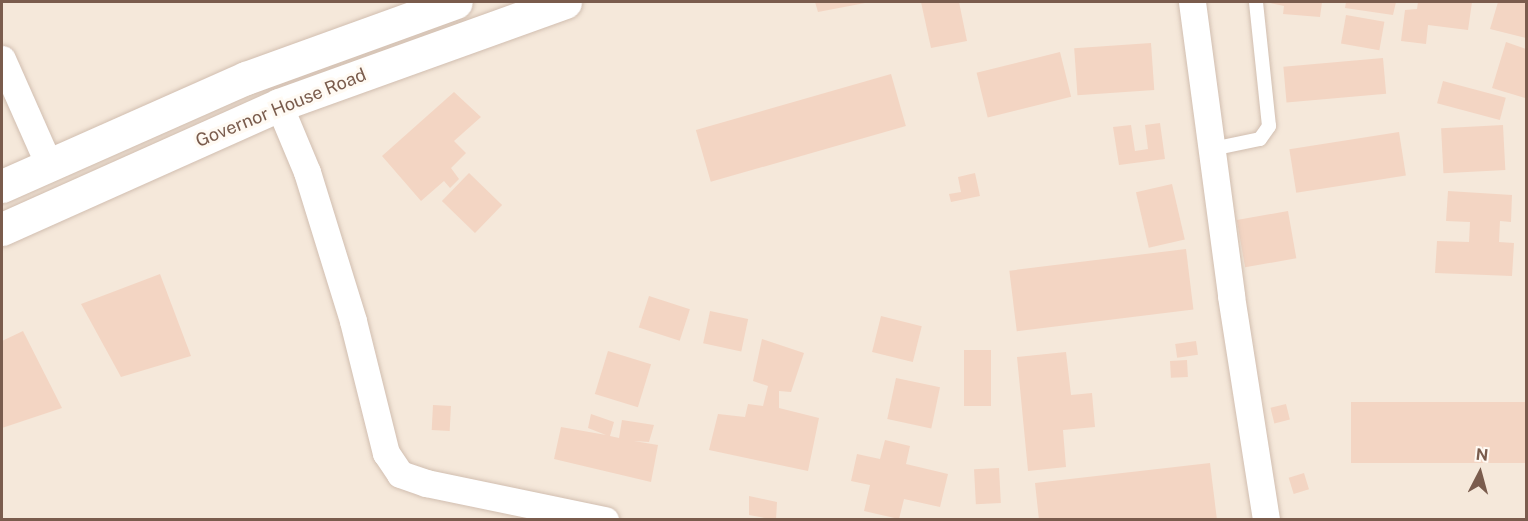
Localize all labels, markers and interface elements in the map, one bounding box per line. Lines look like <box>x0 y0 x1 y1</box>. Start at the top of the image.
street label: Governor House Road <box>193 64 369 152</box>
north arrow <box>1450 443 1510 503</box>
text: N <box>1475 444 1489 465</box>

